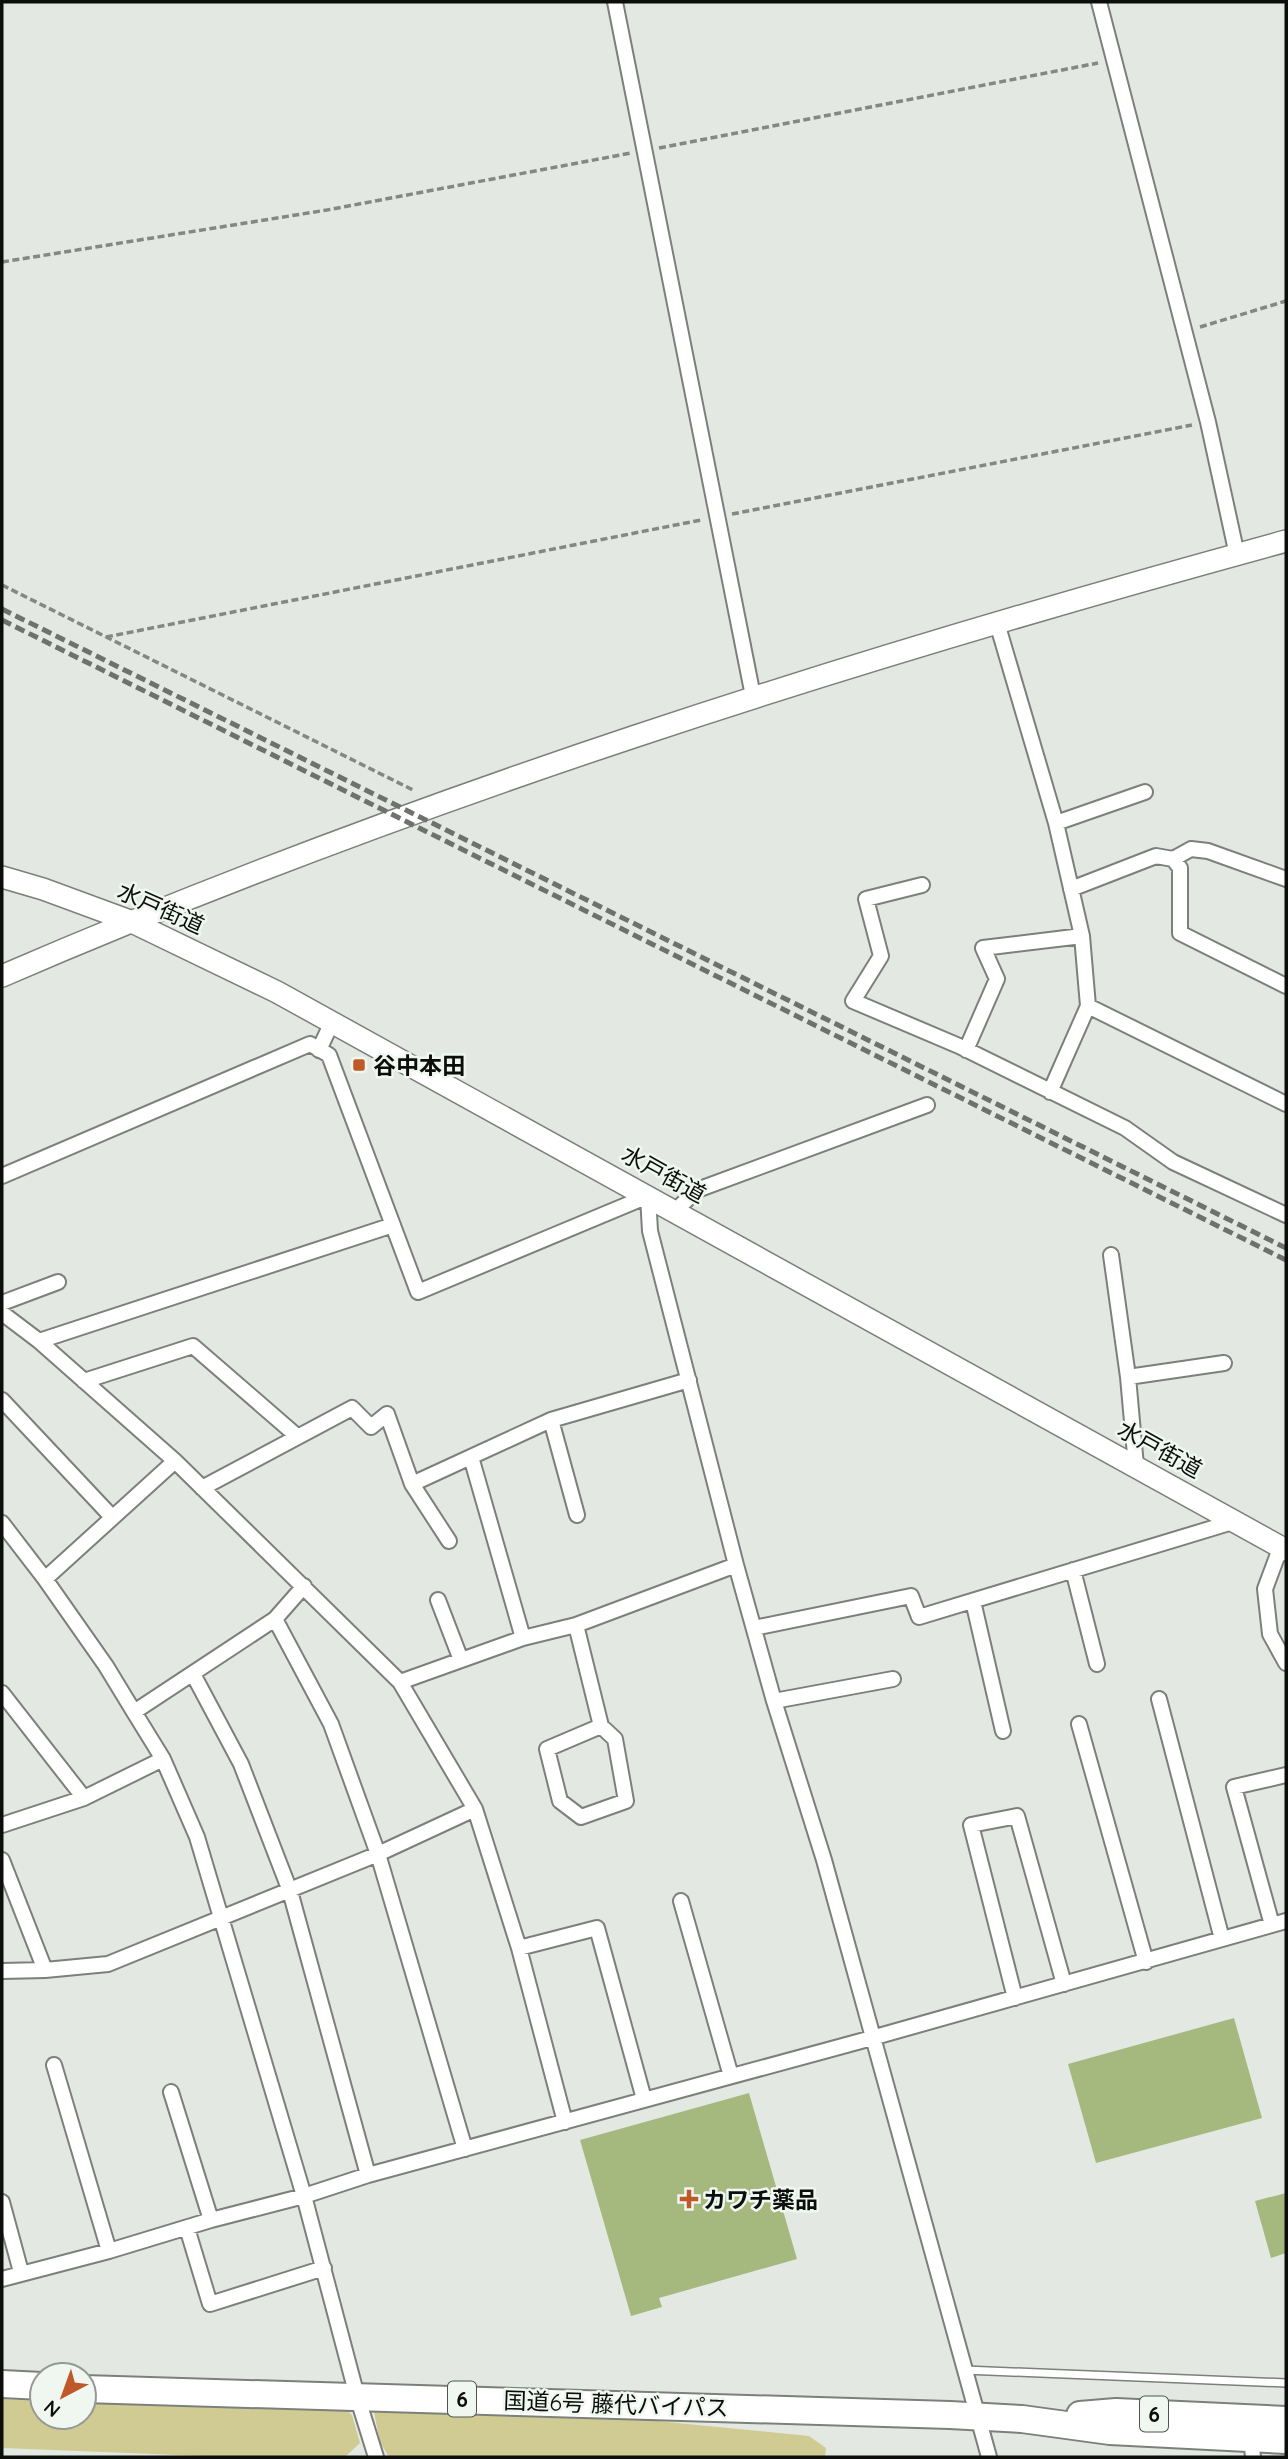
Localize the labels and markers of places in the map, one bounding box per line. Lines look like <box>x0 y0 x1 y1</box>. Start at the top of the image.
place label: 谷中本田 <box>373 1051 465 1080</box>
marker: 谷中本田 <box>351 1057 367 1073</box>
place label: カワチ薬品 <box>703 2185 818 2214</box>
marker: カワチ薬品 <box>681 2191 697 2207</box>

